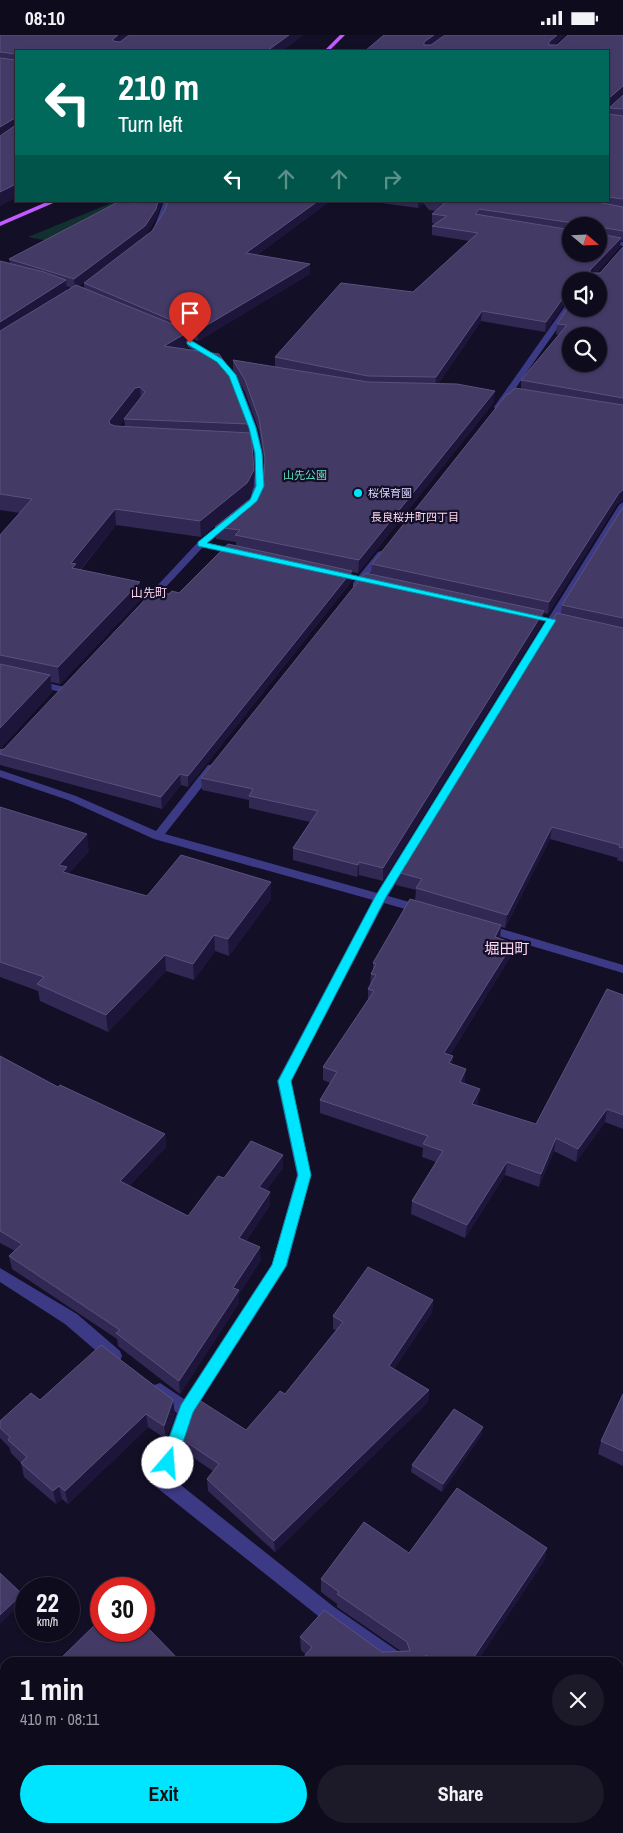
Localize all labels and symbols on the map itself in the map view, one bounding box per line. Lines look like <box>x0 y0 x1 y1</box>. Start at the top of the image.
north arrow <box>562 217 608 263</box>
pin <box>169 292 211 343</box>
park label: 山先公園 <box>283 468 327 482</box>
place label: 桜保育園 <box>368 486 412 500</box>
marker: 桜保育園 <box>352 487 364 499</box>
district label: 長良桜井町四丁目 <box>371 510 459 524</box>
district label: 山先町 <box>131 585 167 601</box>
district label: 堀田町 <box>484 938 530 959</box>
position arrow <box>141 1436 193 1488</box>
speed limit sign: 30 <box>90 1577 155 1642</box>

